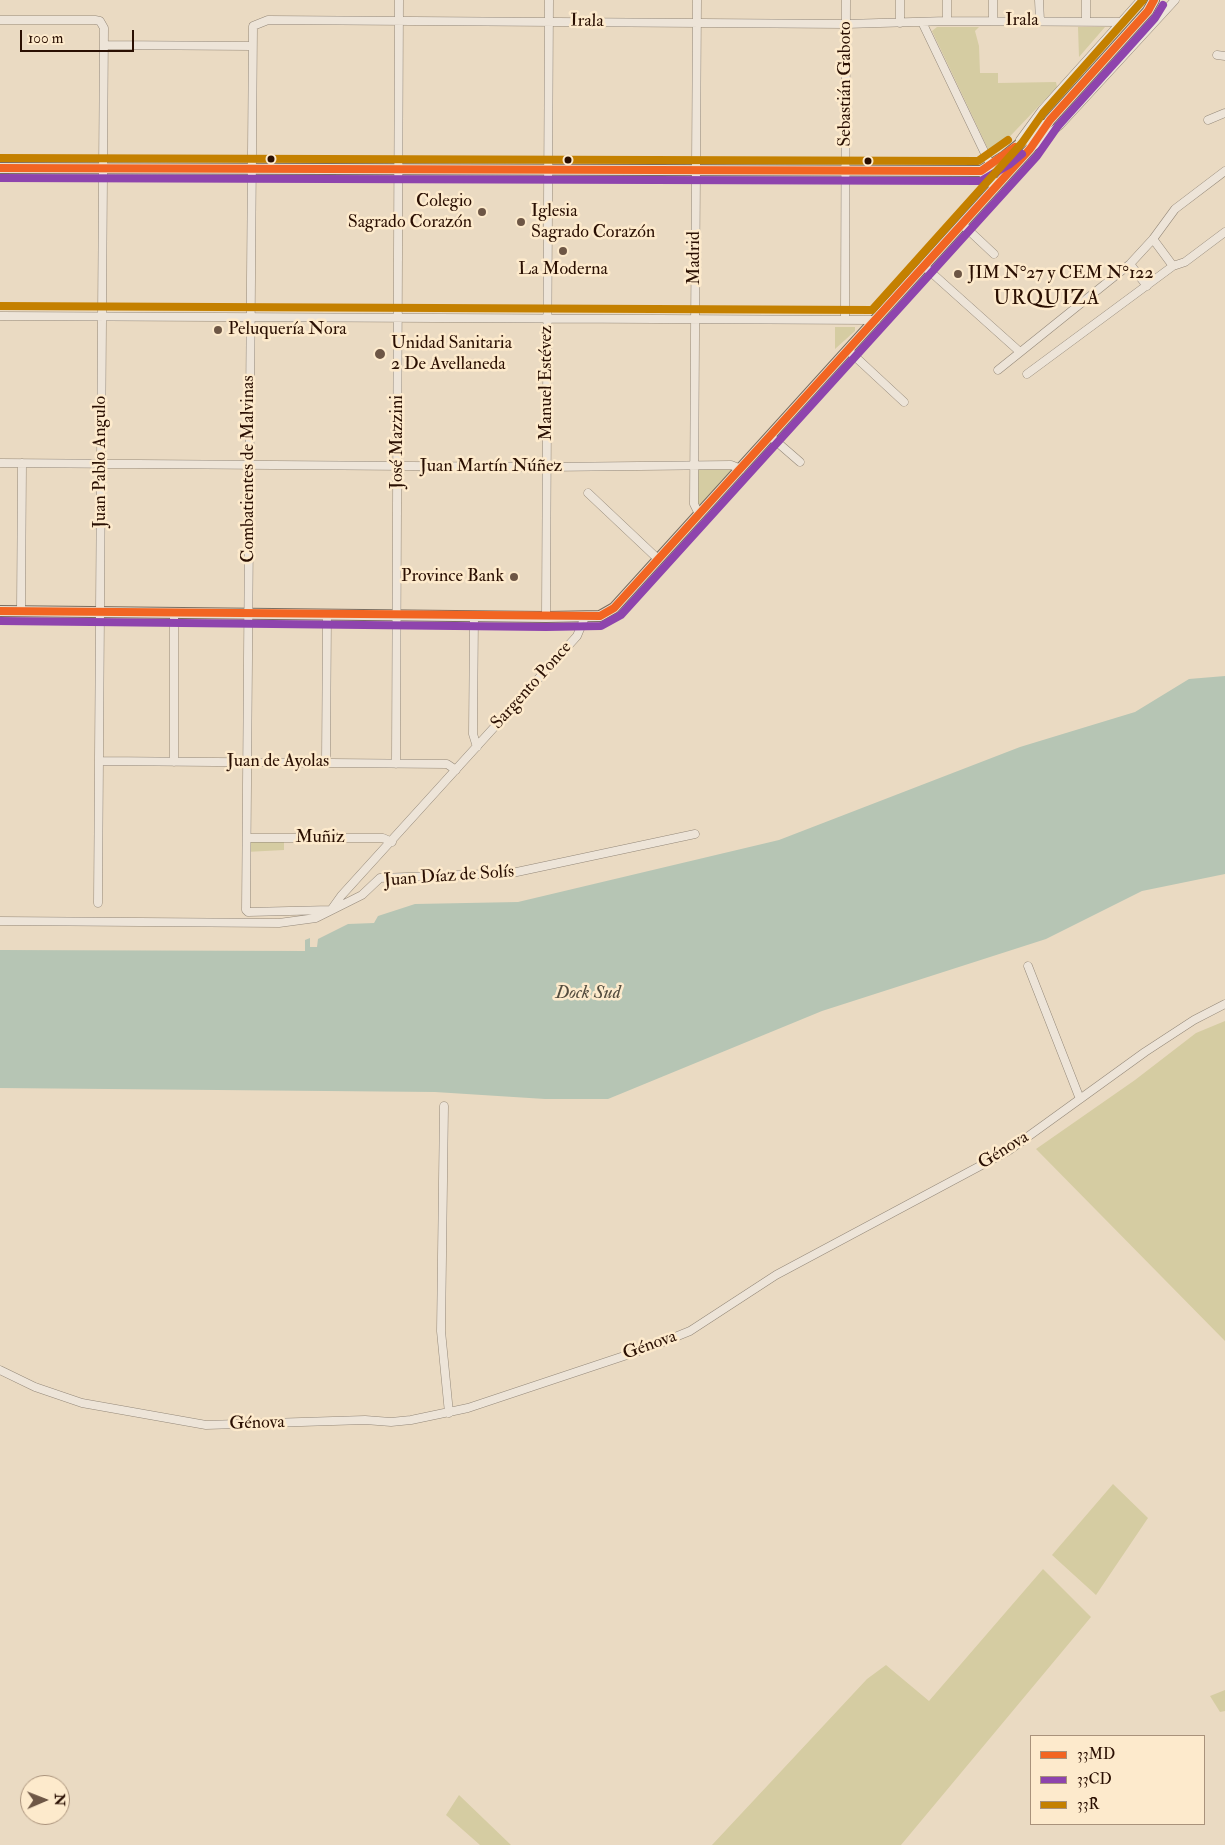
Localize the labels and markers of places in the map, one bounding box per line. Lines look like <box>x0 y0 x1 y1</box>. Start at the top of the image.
unlabelled marker <box>266 154 276 164</box>
unlabelled marker <box>563 155 573 165</box>
unlabelled marker <box>863 156 873 166</box>
place label: Colegio Sagrado Corazón <box>348 191 472 233</box>
place label: Iglesia Sagrado Corazón <box>531 201 655 243</box>
marker: Colegio Sagrado Corazón <box>476 206 488 218</box>
marker: Iglesia Sagrado Corazón <box>515 216 527 228</box>
marker: La Moderna <box>557 245 569 257</box>
place label: La Moderna <box>518 259 608 281</box>
place label: JIM N°27 y CEM N°122 <box>968 263 1154 285</box>
marker: JIM N°27 y CEM N°122 <box>952 268 964 280</box>
place label: Peluquería Nora <box>228 319 347 341</box>
marker: Peluquería Nora <box>212 324 224 336</box>
place label: Unidad Sanitaria 2 De Avellaneda <box>391 333 512 376</box>
marker: Unidad Sanitaria 2 De Avellaneda <box>373 347 387 361</box>
place label: Province Bank <box>401 566 504 588</box>
marker: Province Bank <box>508 571 520 583</box>

